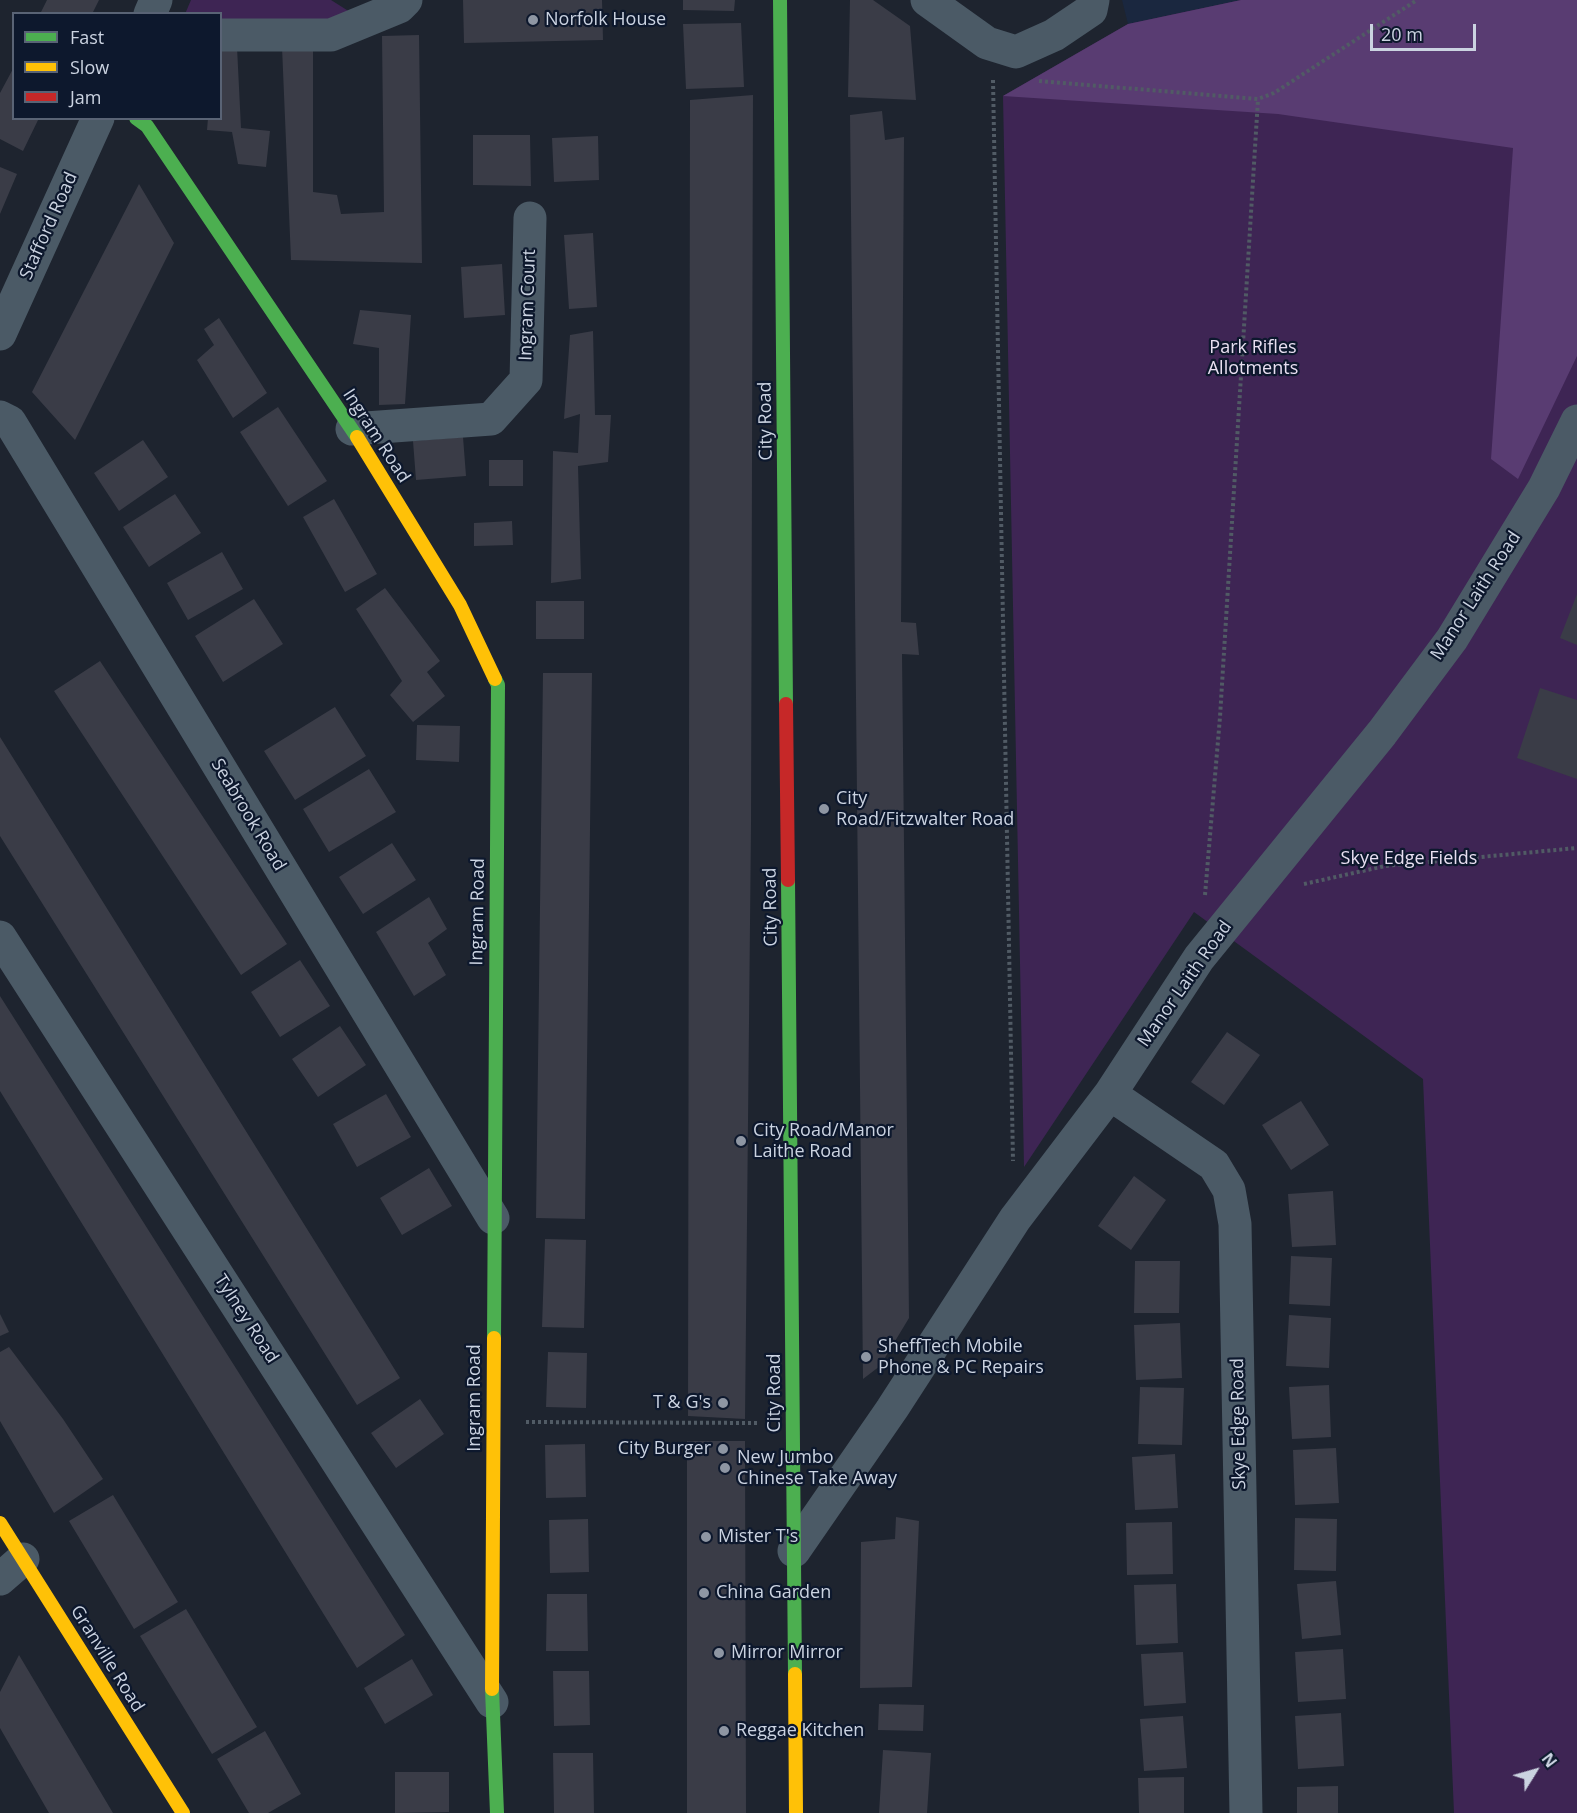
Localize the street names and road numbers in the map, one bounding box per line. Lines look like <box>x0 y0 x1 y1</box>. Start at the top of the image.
street label: Stafford Road <box>16 169 82 283</box>
street label: Ingram Court <box>515 249 541 361</box>
street label: City Road <box>755 381 777 461</box>
street label: Ingram Road <box>338 385 414 487</box>
street label: Manor Laith Road <box>1426 528 1526 664</box>
street label: Seabrook Road <box>206 755 290 875</box>
street label: Ingram Road <box>466 858 490 966</box>
street label: City Road <box>760 867 782 947</box>
street label: Manor Laith Road <box>1133 917 1237 1051</box>
street label: Tylney Road <box>209 1271 283 1367</box>
street label: Ingram Road <box>464 1344 486 1452</box>
street label: City Road <box>764 1354 786 1432</box>
street label: Skye Edge Road <box>1227 1358 1251 1490</box>
street label: Granville Road <box>66 1602 148 1716</box>

